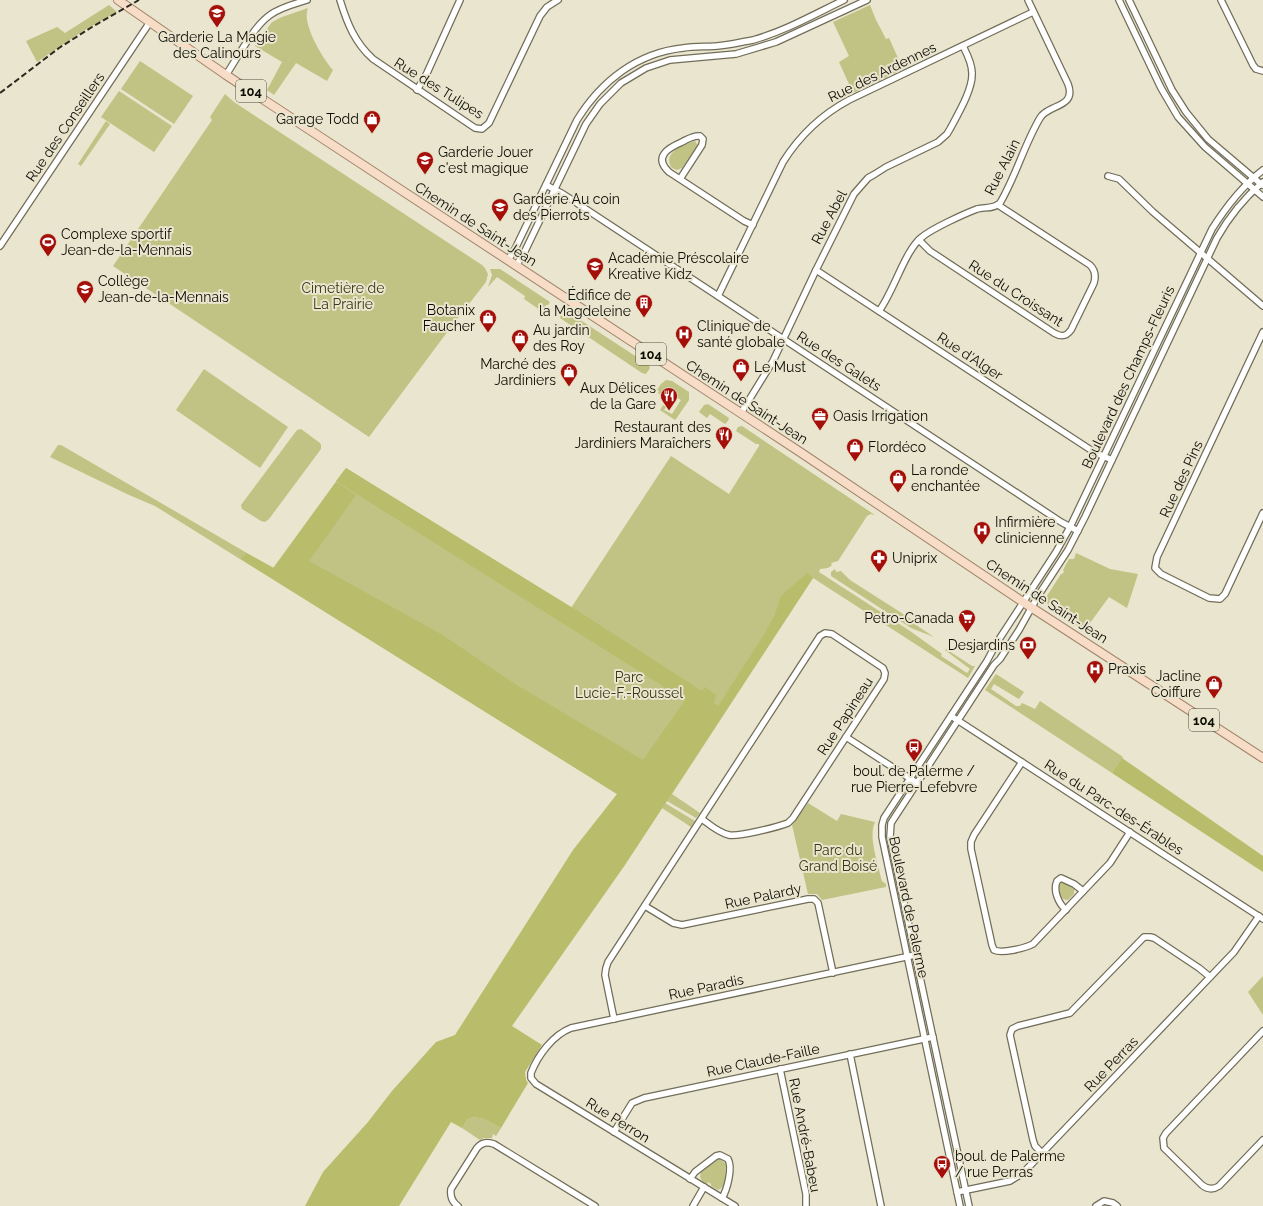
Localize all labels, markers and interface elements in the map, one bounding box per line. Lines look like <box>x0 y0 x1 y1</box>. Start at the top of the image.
school or university icon: Garderie La Magie des Calinours <box>207 3 227 28</box>
place label: Garderie La Magie des Calinours <box>158 29 276 61</box>
street label: Rue des Ardennes <box>825 39 939 105</box>
street label: Rue des Tulipes <box>391 54 487 122</box>
street label: Rue des Conseillers <box>23 69 108 185</box>
road number: 104 <box>236 80 266 102</box>
shop icon: Garage Todd <box>362 109 382 134</box>
place label: Garage Todd <box>276 111 359 127</box>
street label: Rue Alain <box>981 136 1023 198</box>
place label: Garderie Jouer c'est magique <box>438 144 533 176</box>
school or university icon: Garderie Jouer c'est magique <box>415 150 435 175</box>
street label: Chemin de Saint-Jean <box>412 179 540 269</box>
street label: Rue Abel <box>808 187 850 247</box>
place label: Garderie Au coin des Pierrots <box>513 191 620 223</box>
school or university icon: Garderie Au coin des Pierrots <box>490 197 510 222</box>
place label: Complexe sportif Jean-de-la-Mennais <box>61 226 192 258</box>
sports icon: Complexe sportif Jean-de-la-Mennais <box>38 232 58 257</box>
place label: Académie Préscolaire Kreative Kidz <box>608 250 749 282</box>
school or university icon: Académie Préscolaire Kreative Kidz <box>585 256 605 281</box>
street label: Rue du Croissant <box>966 257 1066 330</box>
place label: Collège Jean-de-la-Mennais <box>98 273 229 305</box>
school or university icon: Collège Jean-de-la-Mennais <box>75 279 95 304</box>
park label: Cimetière de La Prairie <box>301 280 385 312</box>
street label: Boulevard des Champs-Fleuris <box>1079 283 1178 471</box>
place label: Édifice de la Magdeleine <box>539 286 631 319</box>
building icon: Édifice de la Magdeleine <box>634 293 654 318</box>
place label: Botanix Faucher <box>423 302 475 334</box>
shop icon: Botanix Faucher <box>478 308 498 333</box>
place label: Clinique de santé globale <box>697 318 785 350</box>
place label: Au jardin des Roy <box>533 322 590 354</box>
hospital icon: Clinique de santé globale <box>674 324 694 349</box>
shop icon: Au jardin des Roy <box>510 328 530 353</box>
street label: Rue des Galets <box>794 328 884 394</box>
street label: Rue d'Alger <box>934 329 1006 383</box>
road number: 104 <box>636 343 666 365</box>
place label: Marché des Jardiniers <box>480 356 556 388</box>
street label: Chemin de Saint-Jean <box>683 357 811 447</box>
shop icon: Le Must <box>731 357 751 382</box>
place label: Le Must <box>754 359 806 375</box>
shop icon: Marché des Jardiniers <box>559 362 579 387</box>
place label: Aux Délices de la Gare <box>580 380 656 412</box>
restaurant icon: Aux Délices de la Gare <box>659 386 679 411</box>
office icon: Oasis Irrigation <box>810 406 830 431</box>
place label: Oasis Irrigation <box>833 408 928 424</box>
place label: Restaurant des Jardiniers Maraîchers <box>574 419 711 451</box>
restaurant icon: Restaurant des Jardiniers Maraîchers <box>714 425 734 450</box>
shop icon: Flordéco <box>845 437 865 462</box>
street label: Rue des Pins <box>1156 438 1206 520</box>
place label: Flordéco <box>868 439 926 455</box>
place label: La ronde enchantée <box>911 462 980 494</box>
shop icon: La ronde enchantée <box>888 468 908 493</box>
place label: Infirmière clinicienne <box>995 514 1064 546</box>
hospital icon: Infirmière clinicienne <box>972 520 992 545</box>
pharmacy icon: Uniprix <box>869 548 889 573</box>
place label: Uniprix <box>892 550 937 566</box>
street label: Chemin de Saint-Jean <box>983 556 1111 646</box>
supermarket icon: Petro-Canada <box>957 608 977 633</box>
place label: Petro-Canada <box>864 610 954 626</box>
bank icon: Desjardins <box>1018 635 1038 660</box>
place label: Desjardins <box>948 637 1015 653</box>
hospital icon: Praxis <box>1085 659 1105 684</box>
place label: Praxis <box>1108 661 1146 677</box>
place label: Jacline Coiffure <box>1151 668 1201 700</box>
park label: Parc Lucie-F.-Roussel <box>575 669 683 701</box>
street label: Rue Papineau <box>814 674 876 758</box>
shop icon: Jacline Coiffure <box>1204 674 1224 699</box>
road number: 104 <box>1189 709 1219 731</box>
bus stop icon: boul. de Palerme / rue Pierre-Lefebvre <box>904 737 924 762</box>
street label: Rue du Parc-des-Érables <box>1042 755 1187 858</box>
place label: boul. de Palerme / rue Pierre-Lefebvre <box>851 763 977 795</box>
street label: Boulevard de Palerme <box>886 835 932 979</box>
park label: Parc du Grand Boisé <box>799 842 877 874</box>
street label: Rue Palardy <box>723 880 803 912</box>
street label: Rue Paradis <box>667 971 745 1003</box>
street label: Rue Perras <box>1081 1033 1141 1095</box>
street label: Rue Claude-Faille <box>705 1040 821 1080</box>
street label: Rue André-Babeu <box>786 1077 824 1193</box>
street label: Rue Perron <box>583 1094 653 1146</box>
place label: boul. de Palerme / rue Perras <box>955 1148 1065 1180</box>
bus stop icon: boul. de Palerme / rue Perras <box>932 1154 952 1179</box>

